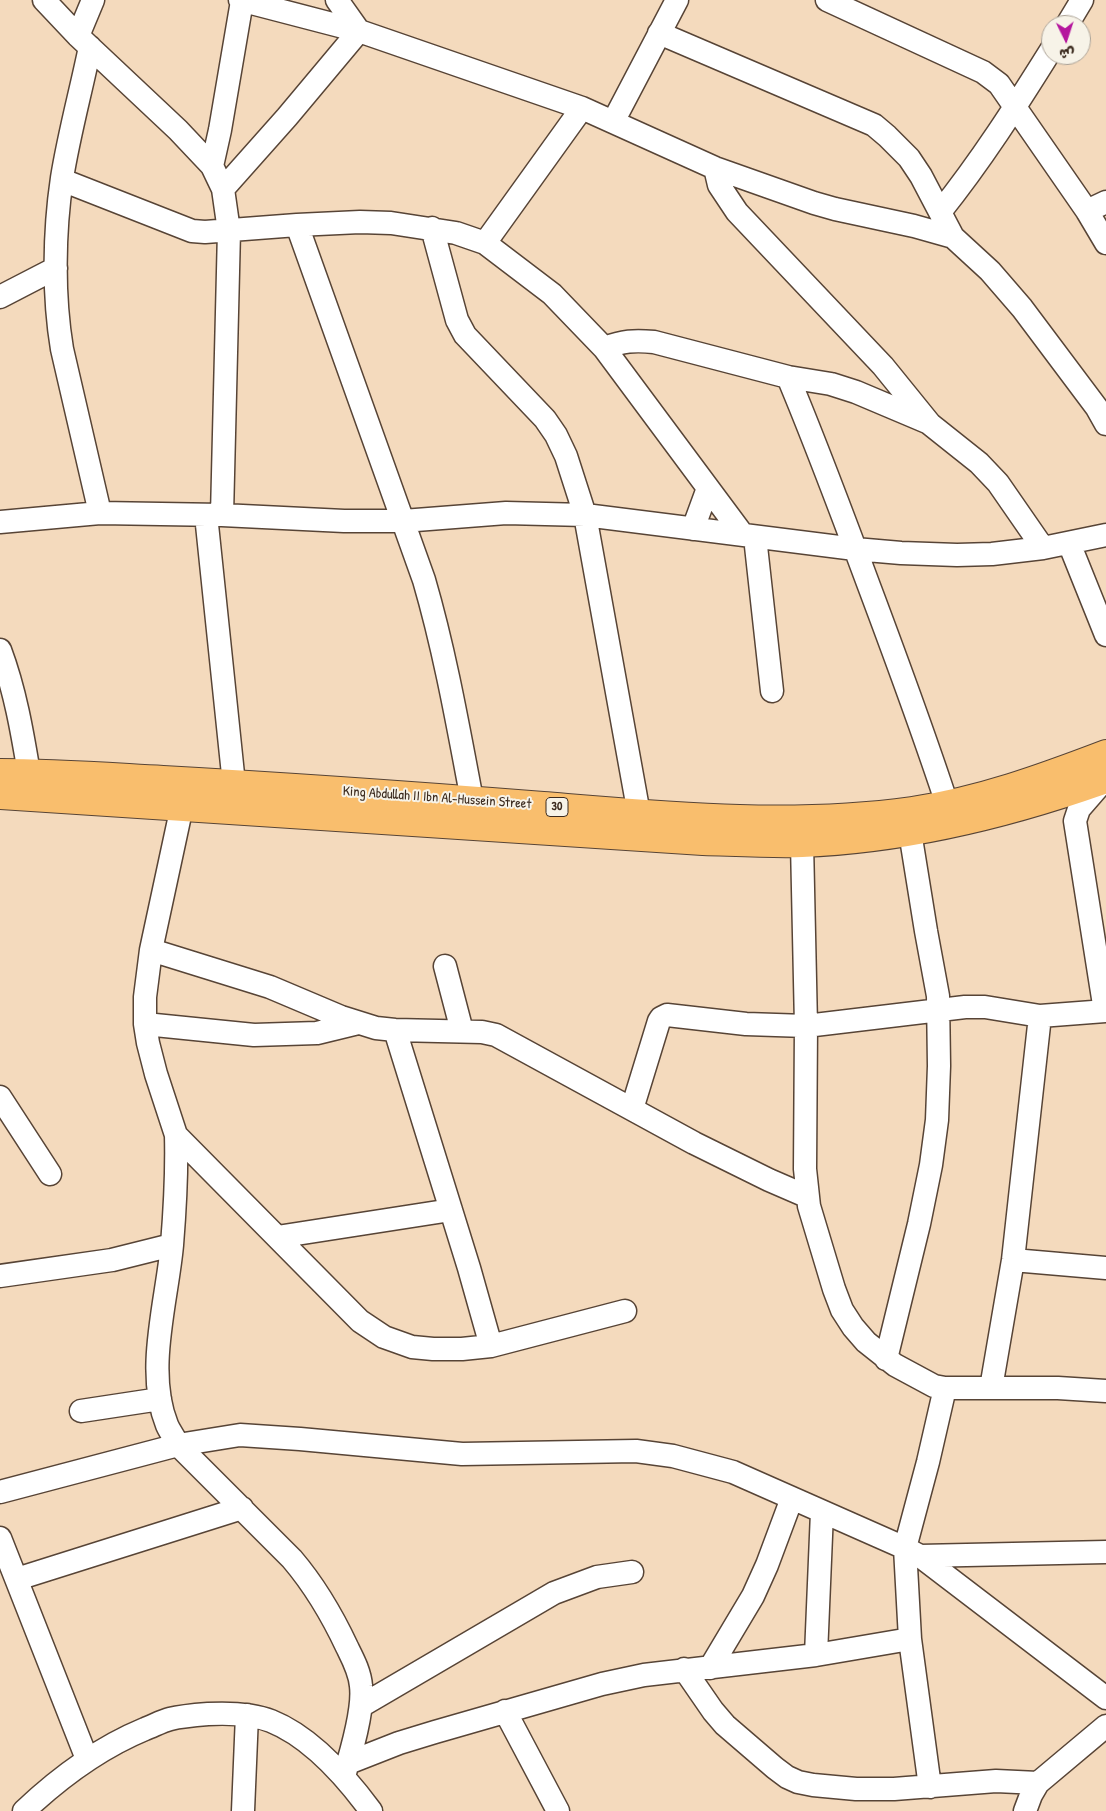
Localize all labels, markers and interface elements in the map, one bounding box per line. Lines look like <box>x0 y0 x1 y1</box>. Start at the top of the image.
north arrow <box>1041 15 1091 65</box>
text: ش <box>1059 44 1075 64</box>
street label: King Abdullah II Ibn Al-Hussein Street <box>342 783 532 813</box>
road number: 30 <box>546 798 568 816</box>

